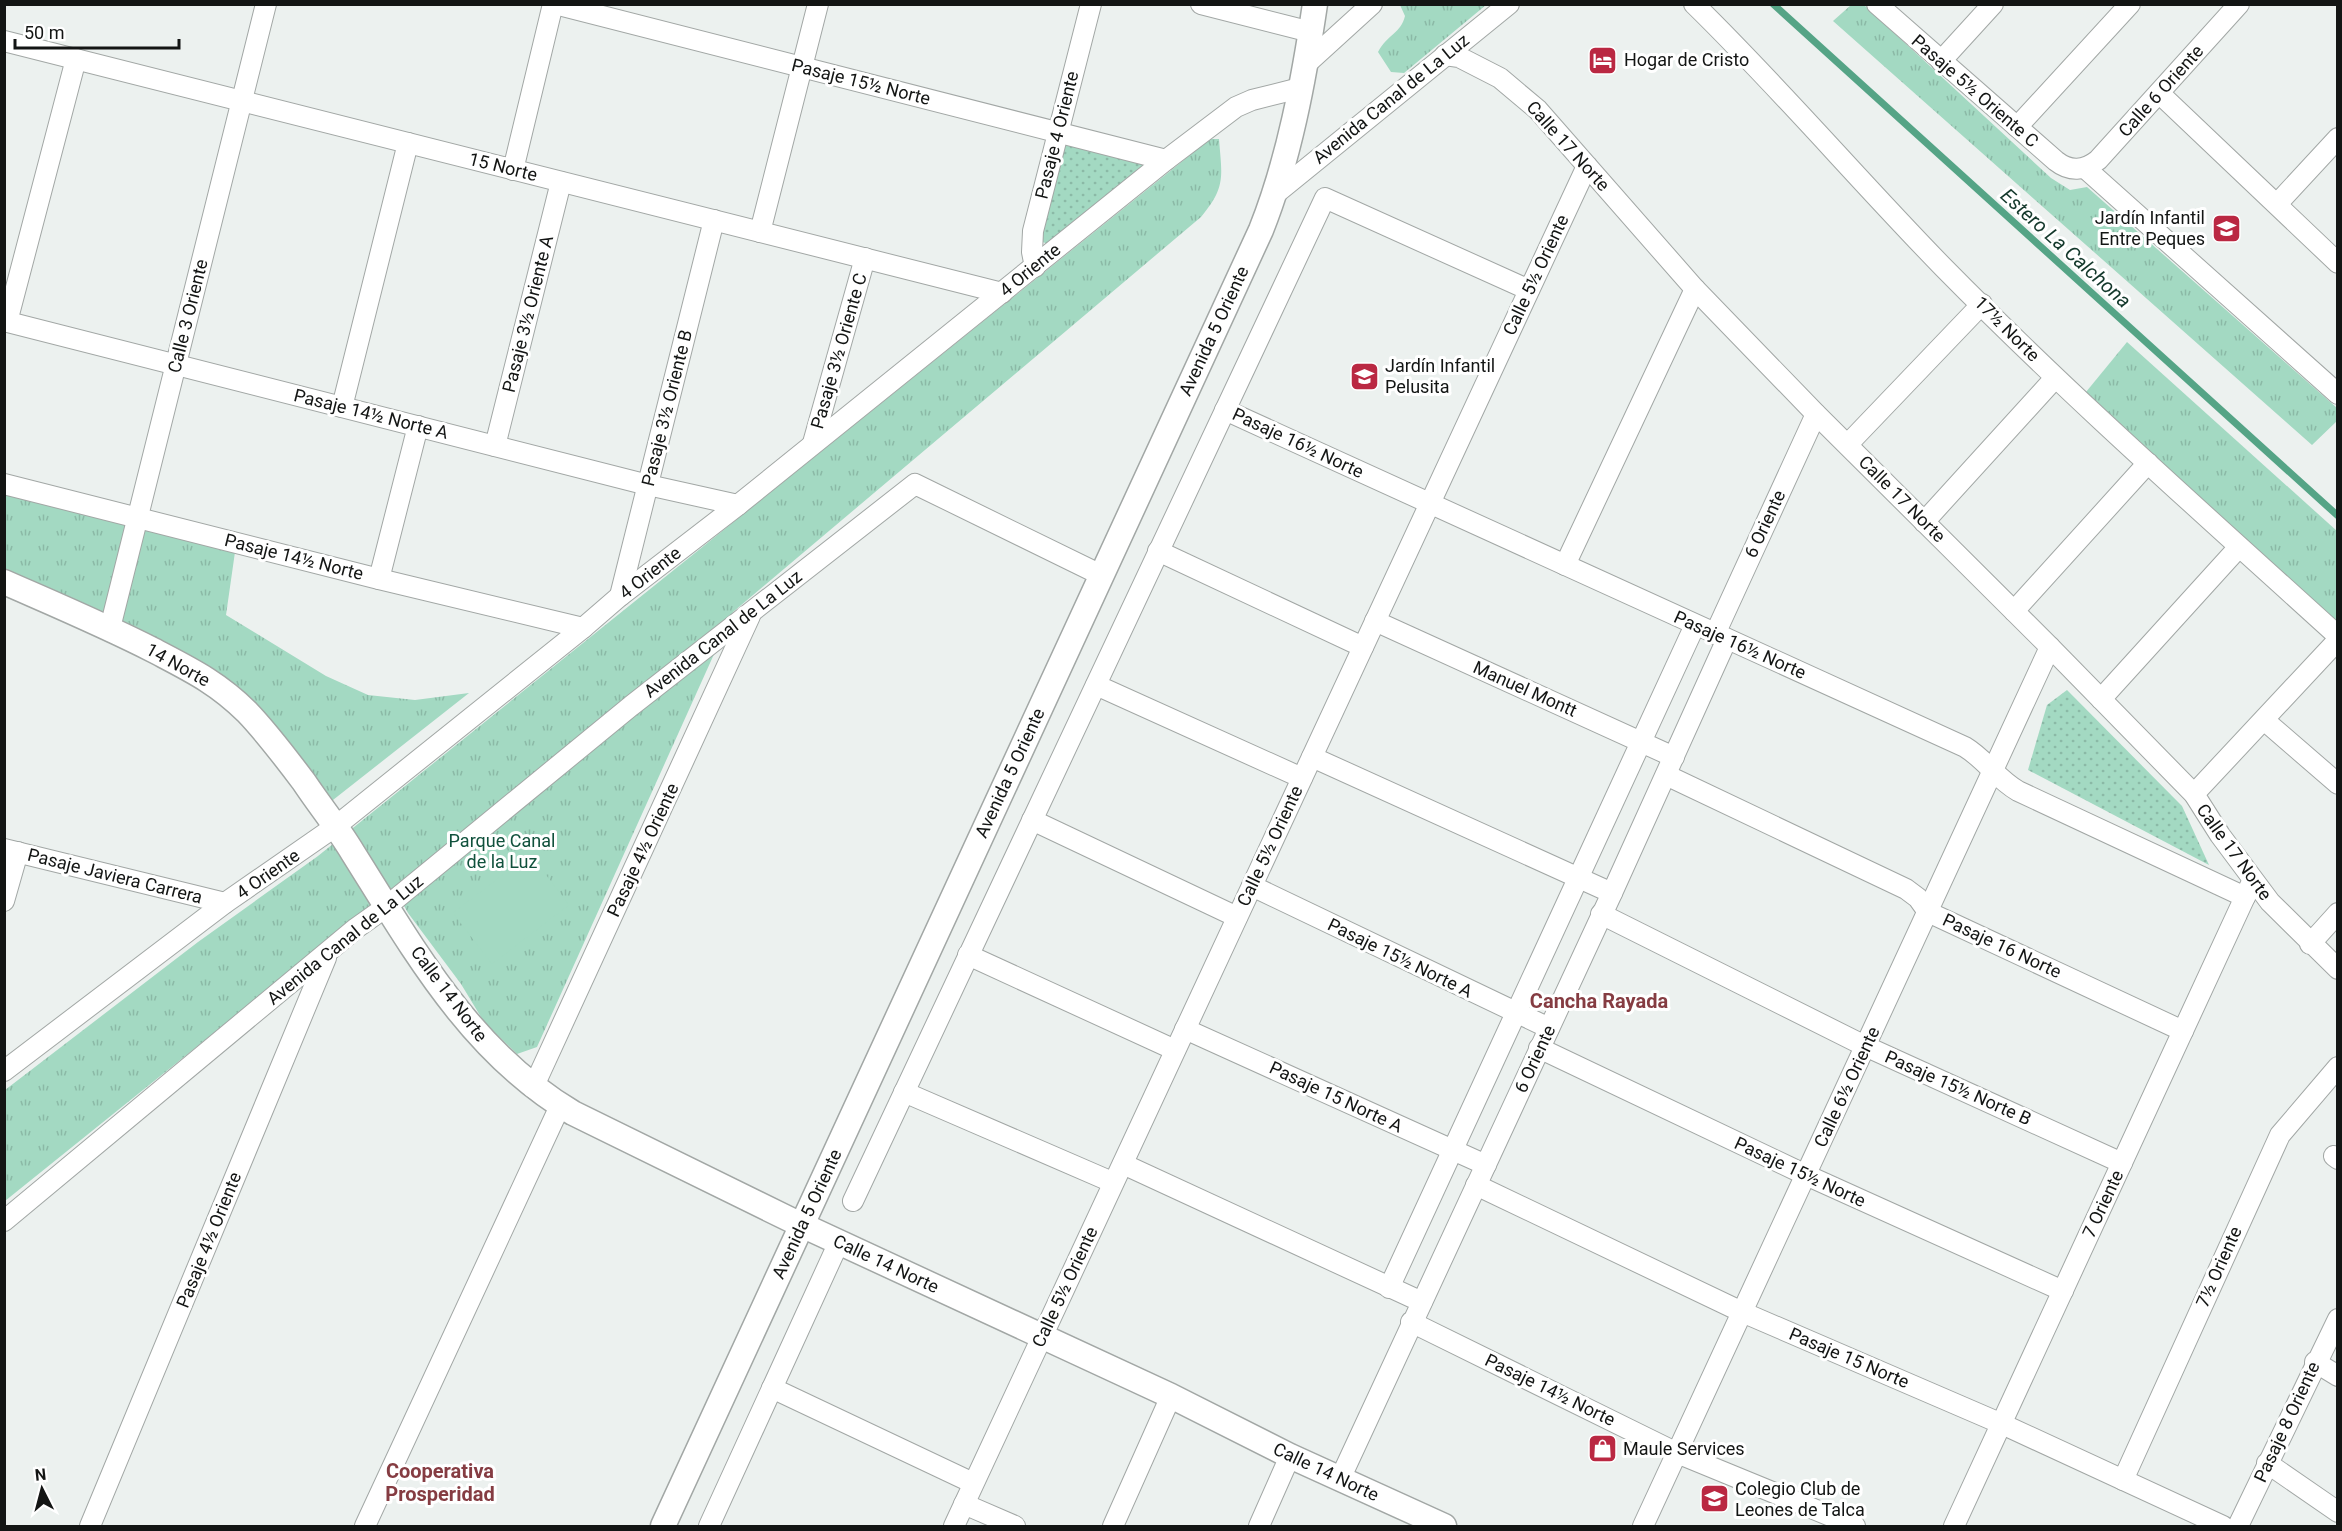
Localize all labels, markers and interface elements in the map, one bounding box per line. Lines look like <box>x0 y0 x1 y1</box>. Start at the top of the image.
scale bar <box>15 12 178 50</box>
text: 50 m <box>24 22 64 43</box>
street label: Avenida Canal de La Luz <box>1308 29 1473 168</box>
street label: Pasaje 5½ Oriente C <box>1908 30 2043 151</box>
street label: Calle 6 Oriente <box>2114 40 2207 141</box>
hotel icon: Hogar de Cristo <box>1587 44 1619 76</box>
place label: Hogar de Cristo <box>1624 49 1749 70</box>
street label: Pasaje 15½ Norte <box>790 54 933 109</box>
street label: Pasaje 4 Oriente <box>1031 69 1083 201</box>
street label: Calle 17 Norte <box>1522 96 1614 195</box>
street label: 15 Norte <box>467 148 540 185</box>
water label: Estero La Calchona <box>1996 183 2136 313</box>
place label: Jardín Infantil Entre Peques <box>2095 207 2205 249</box>
street label: Calle 5½ Oriente <box>1498 211 1573 338</box>
school or university icon: Jardín Infantil Entre Peques <box>2210 212 2242 244</box>
street label: Pasaje 3½ Oriente A <box>498 233 557 395</box>
street label: 4 Oriente <box>995 239 1064 301</box>
street label: Calle 3 Oriente <box>163 257 212 375</box>
street label: Avenida 5 Oriente <box>1174 263 1253 399</box>
street label: Pasaje 3½ Oriente C <box>806 271 871 431</box>
street label: 17½ Norte <box>1970 292 2044 366</box>
street label: Pasaje 3½ Oriente B <box>637 327 696 488</box>
place label: Jardín Infantil Pelusita <box>1385 355 1495 397</box>
school or university icon: Jardín Infantil Pelusita <box>1348 360 1380 392</box>
street label: Pasaje 14½ Norte A <box>292 384 451 443</box>
street label: Pasaje 16½ Norte <box>1229 403 1367 482</box>
street label: Calle 17 Norte <box>1855 451 1950 546</box>
street label: 6 Oriente <box>1740 487 1789 561</box>
street label: Pasaje 14½ Norte <box>223 529 366 584</box>
street label: 4 Oriente <box>615 542 685 603</box>
street label: Avenida Canal de La Luz <box>640 565 806 702</box>
street label: Pasaje 16½ Norte <box>1671 606 1809 683</box>
street label: 14 Norte <box>143 638 214 691</box>
street label: Manuel Montt <box>1470 656 1580 721</box>
street label: Avenida 5 Oriente <box>970 705 1049 841</box>
street label: Pasaje 4½ Oriente <box>602 780 683 920</box>
street label: Calle 5½ Oriente <box>1232 782 1307 909</box>
street label: Calle 17 Norte <box>2192 799 2276 904</box>
park label: Parque Canal de la Luz <box>449 830 555 872</box>
street label: Pasaje Javiera Carrera <box>26 844 205 907</box>
street label: 4 Oriente <box>232 844 303 903</box>
street label: Avenida Canal de La Luz <box>262 870 427 1009</box>
street label: Pasaje 16 Norte <box>1940 909 2065 982</box>
street label: Pasaje 15½ Norte A <box>1324 913 1476 1002</box>
street label: Calle 14 Norte <box>407 942 492 1046</box>
district label: Cancha Rayada <box>1530 989 1668 1013</box>
street label: 6 Oriente <box>1510 1022 1559 1096</box>
street label: Calle 6½ Oriente <box>1809 1023 1884 1150</box>
street label: Pasaje 15½ Norte B <box>1882 1046 2035 1129</box>
street label: Pasaje 15 Norte A <box>1266 1057 1406 1137</box>
street label: Pasaje 15½ Norte <box>1731 1132 1869 1211</box>
street label: Avenida 5 Oriente <box>767 1146 846 1282</box>
street label: 7 Oriente <box>2078 1167 2127 1241</box>
street label: Pasaje 4½ Oriente <box>172 1169 245 1311</box>
street label: Calle 5½ Oriente <box>1027 1223 1102 1350</box>
street label: 7½ Oriente <box>2191 1223 2246 1310</box>
street label: Calle 14 Norte <box>830 1230 942 1297</box>
street label: Pasaje 15 Norte <box>1786 1323 1912 1392</box>
street label: Pasaje 14½ Norte <box>1482 1349 1619 1430</box>
street label: Pasaje 8 Oriente <box>2249 1358 2324 1486</box>
shop icon: Maule Services <box>1586 1433 1618 1465</box>
street label: Calle 14 Norte <box>1270 1438 1382 1505</box>
place label: Maule Services <box>1623 1438 1745 1459</box>
north arrow <box>12 1459 72 1519</box>
district label: Cooperativa Prosperidad <box>385 1459 495 1506</box>
text: N <box>34 1465 47 1485</box>
place label: Colegio Club de Leones de Talca <box>1735 1478 1865 1520</box>
school or university icon: Colegio Club de Leones de Talca <box>1698 1483 1730 1515</box>

